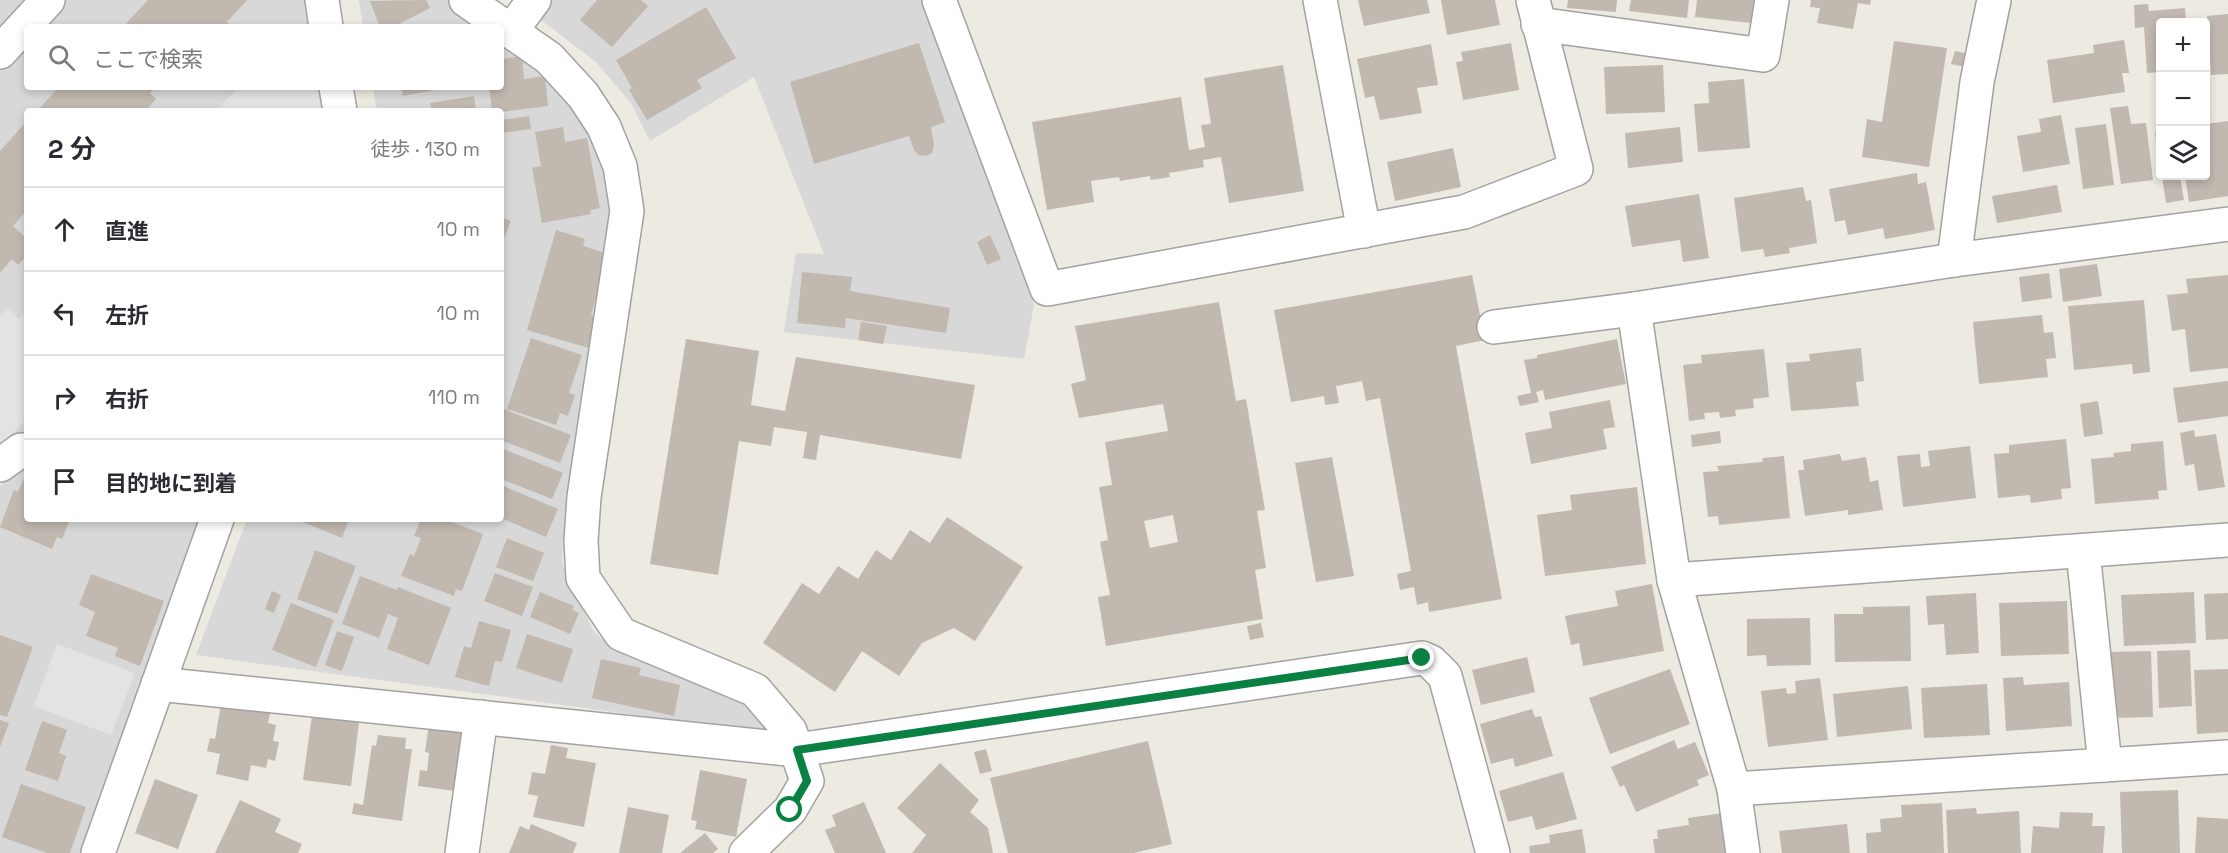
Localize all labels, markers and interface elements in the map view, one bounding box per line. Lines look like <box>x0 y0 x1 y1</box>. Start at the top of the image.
map controls <box>2156 18 2210 180</box>
button: + <box>2156 18 2210 72</box>
search box <box>24 24 504 90</box>
icon: search <box>45 41 78 74</box>
text: ここで検索 <box>93 45 203 73</box>
button: − <box>2156 72 2210 126</box>
button: layers <box>2156 126 2210 180</box>
text: 2 分 <box>48 132 96 166</box>
text: 徒歩 · 130 m <box>370 136 480 162</box>
icon: ahead <box>48 213 81 246</box>
text: 10 m <box>436 216 480 242</box>
text: 直進 <box>105 217 149 245</box>
icon: left <box>48 297 81 330</box>
text: 10 m <box>436 300 480 326</box>
text: 左折 <box>105 301 149 329</box>
icon: right <box>48 381 81 414</box>
text: 110 m <box>428 384 480 410</box>
text: 右折 <box>105 385 149 413</box>
icon: arrive <box>48 465 81 498</box>
text: 目的地に到着 <box>105 469 237 497</box>
route end <box>1408 644 1434 670</box>
route start <box>776 796 802 822</box>

